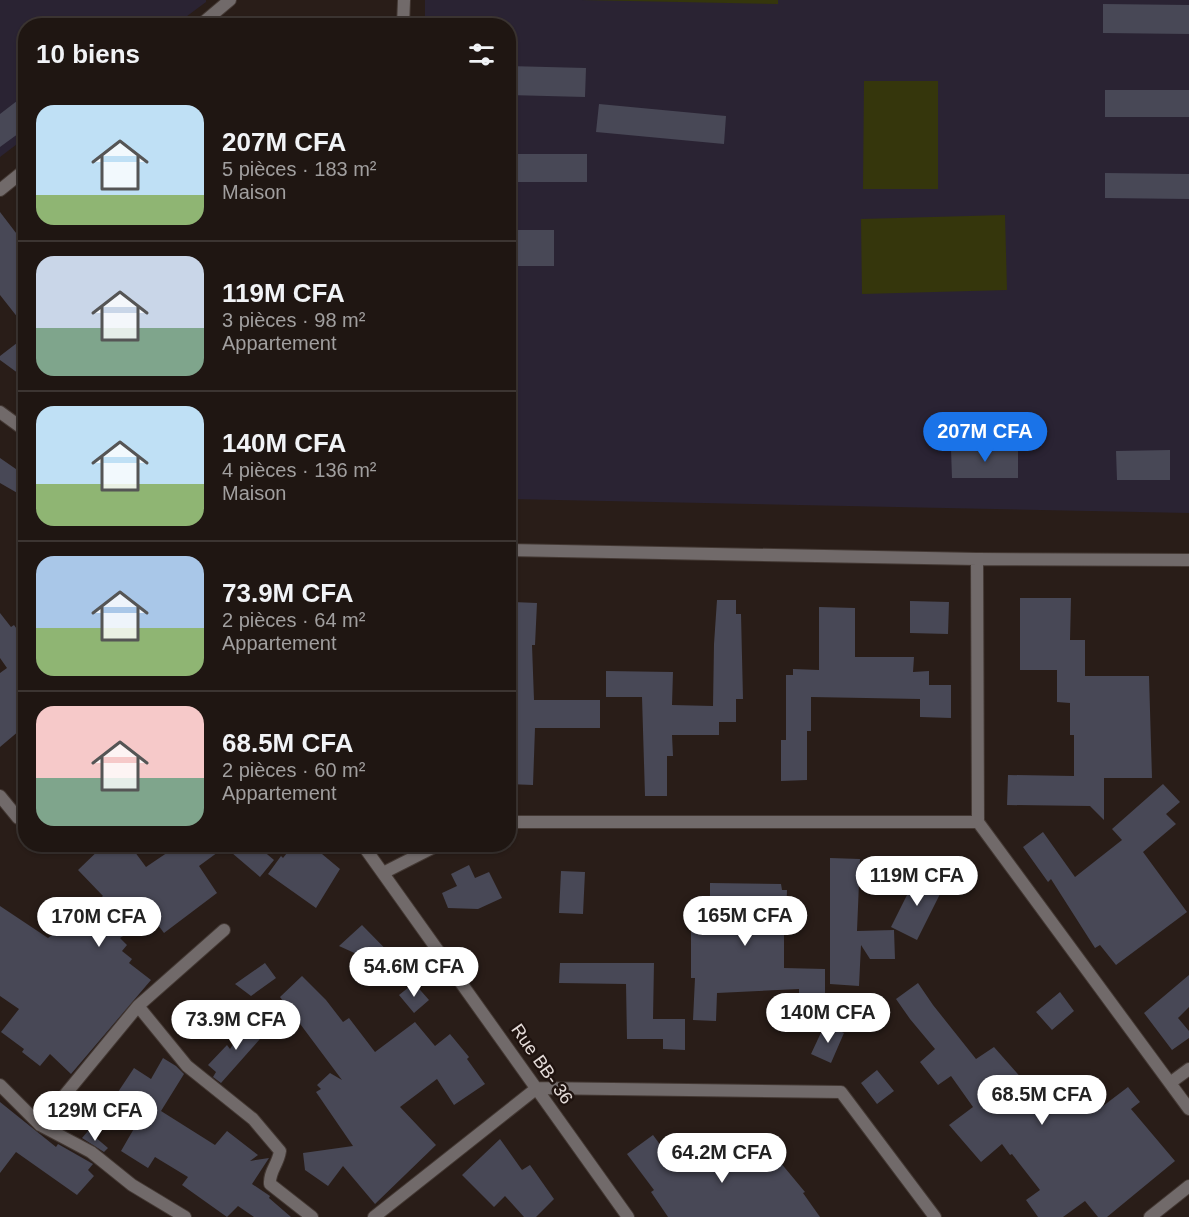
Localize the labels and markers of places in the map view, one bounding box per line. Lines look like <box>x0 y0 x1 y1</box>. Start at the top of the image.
pin: 207M CFA <box>923 412 1047 463</box>
pin: 119M CFA <box>855 856 979 907</box>
pin: 165M CFA <box>683 896 807 947</box>
pin: 170M CFA <box>37 897 161 948</box>
pin: 54.6M CFA <box>345 947 483 998</box>
pin: 140M CFA <box>766 993 890 1044</box>
pin: 73.9M CFA <box>167 1000 305 1051</box>
pin: 68.5M CFA <box>973 1075 1111 1126</box>
pin: 129M CFA <box>33 1091 157 1142</box>
pin: 64.2M CFA <box>653 1133 791 1184</box>

